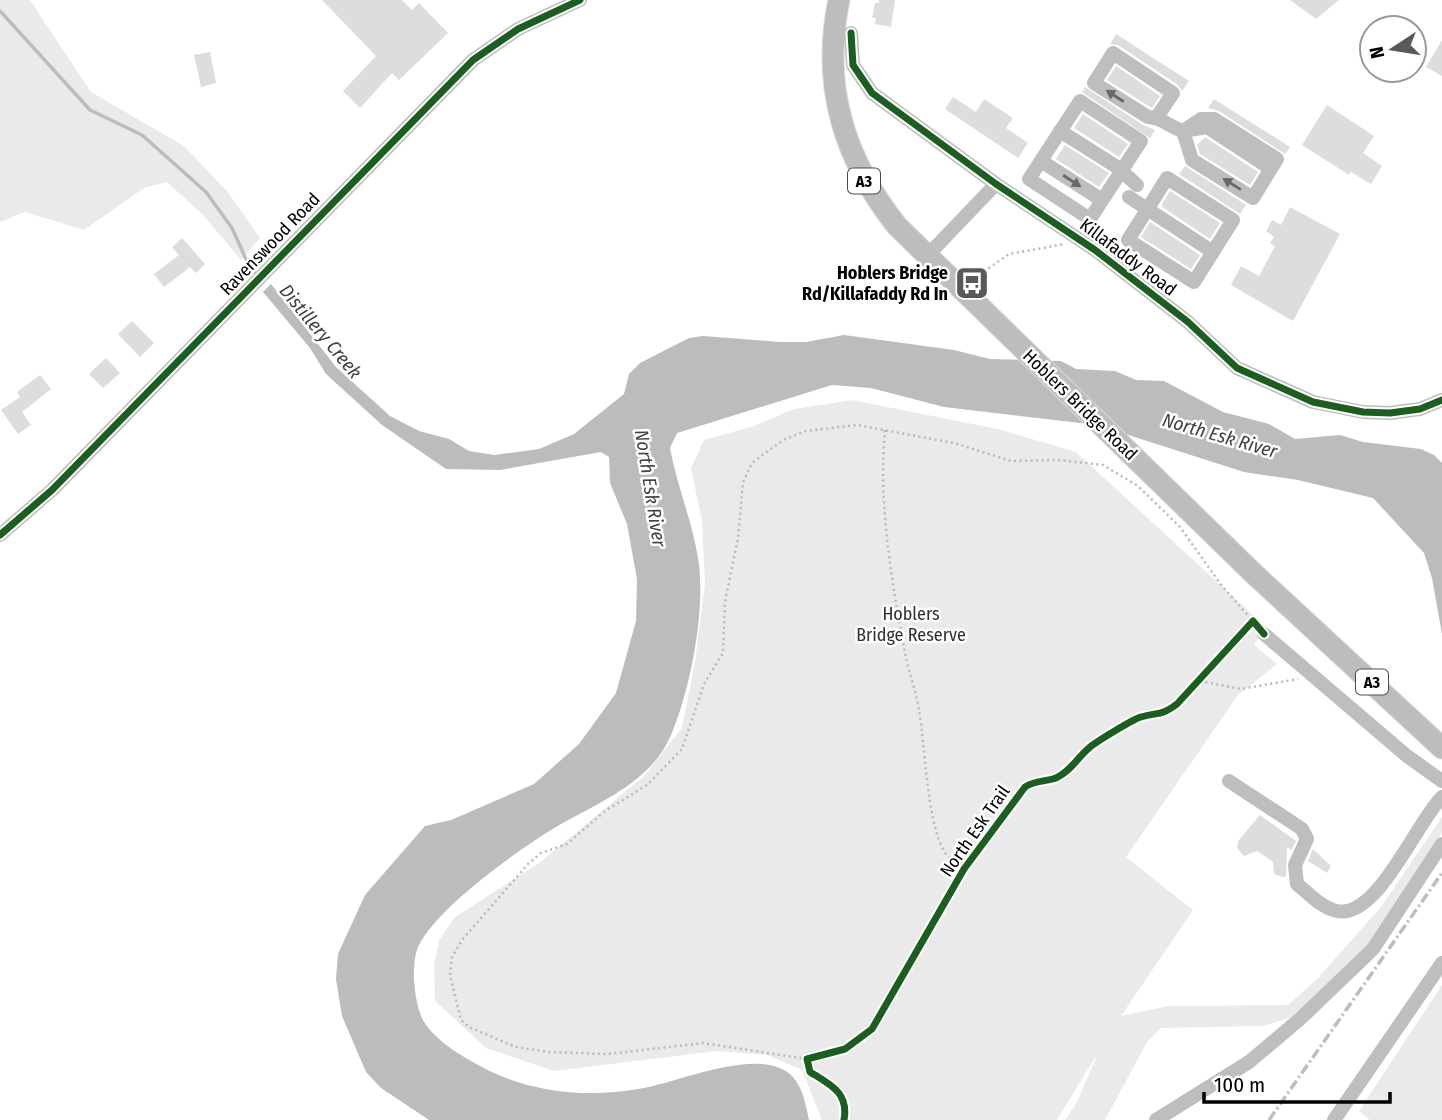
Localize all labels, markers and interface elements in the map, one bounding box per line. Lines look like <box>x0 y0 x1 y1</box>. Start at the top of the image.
north arrow <box>1358 14 1428 84</box>
text: N <box>1364 44 1389 60</box>
one-way arrow <box>1106 89 1124 103</box>
road number: A3 <box>848 168 880 194</box>
one-way arrow <box>1062 174 1081 187</box>
one-way arrow <box>1222 178 1241 191</box>
street label: Ravenswood Road <box>216 188 324 300</box>
street label: Killafaddy Road <box>1075 214 1181 300</box>
place label: Hoblers Bridge Rd/Killafaddy Rd In <box>802 262 948 305</box>
bus stop icon: Hoblers Bridge Rd/Killafaddy Rd In <box>953 264 991 302</box>
water label: Distillery Creek <box>275 280 367 383</box>
street label: Hoblers Bridge Road <box>1018 345 1142 465</box>
water label: North Esk River <box>1160 408 1281 463</box>
water label: North Esk River <box>630 428 671 550</box>
park label: Hoblers Bridge Reserve <box>856 603 966 646</box>
road number: A3 <box>1356 670 1388 694</box>
street label: North Esk Trail <box>935 781 1015 881</box>
scale bar <box>1204 1060 1390 1104</box>
text: 100 m <box>1214 1072 1265 1098</box>

